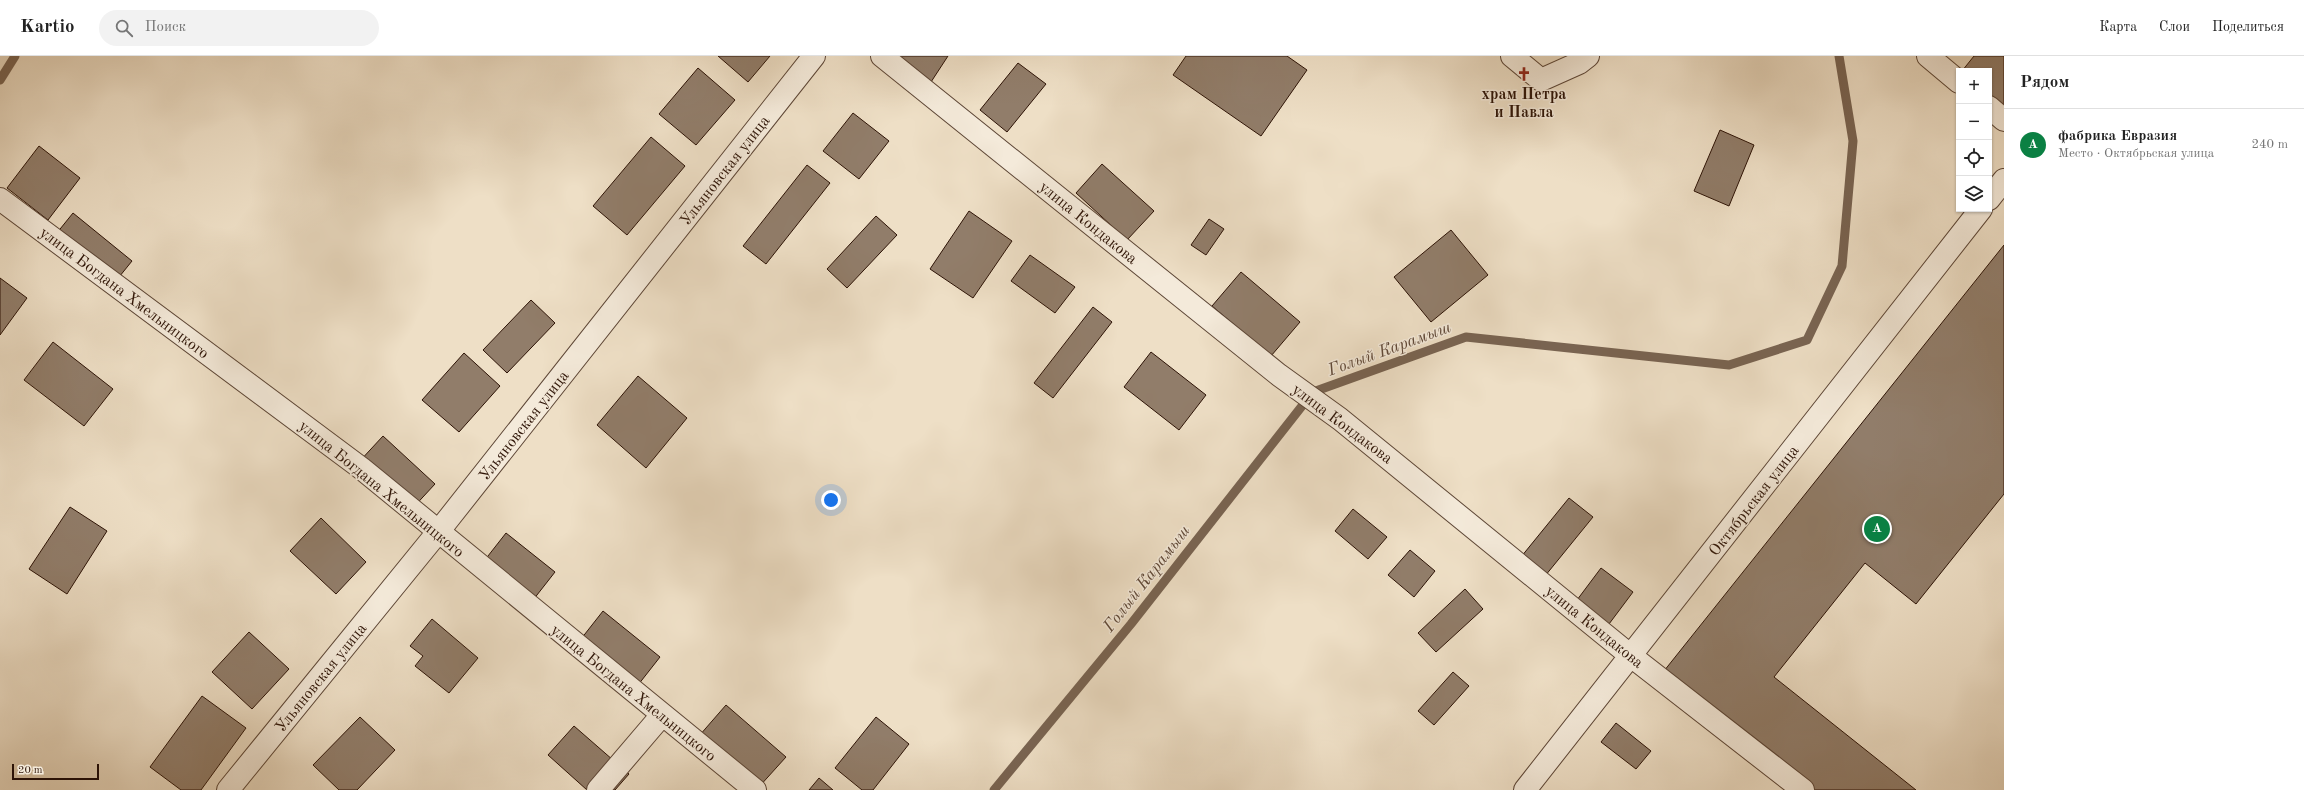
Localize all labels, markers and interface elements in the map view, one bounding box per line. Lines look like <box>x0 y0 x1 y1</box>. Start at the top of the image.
search box <box>99 10 379 46</box>
icon: search <box>113 17 135 39</box>
text: Kartio <box>20 18 75 37</box>
text: Поиск <box>145 20 186 35</box>
text: Карта <box>2099 20 2137 34</box>
text: Слои <box>2159 20 2190 34</box>
text: Поделиться <box>2212 20 2284 34</box>
church icon: храм Петра и Павла <box>1516 66 1532 82</box>
map controls <box>1956 68 1992 212</box>
button: + <box>1956 68 1992 104</box>
text: Рядом <box>2020 74 2069 91</box>
place label: храм Петра и Павла <box>1481 87 1567 121</box>
button: − <box>1956 104 1992 140</box>
street label: Ульяновская улица <box>678 113 773 229</box>
text: фабрика Евразия <box>2058 129 2177 144</box>
text: A <box>2028 138 2038 151</box>
text: 240 m <box>2251 138 2288 151</box>
button: locate <box>1956 140 1992 176</box>
text: Место · Октябрьская улица <box>2058 147 2214 160</box>
button: layers <box>1956 176 1992 212</box>
street label: улица Кондакова <box>1036 179 1140 268</box>
street label: улица Богдана Хмельницкого <box>36 225 211 362</box>
water label: Голый Карамыш <box>1325 319 1454 380</box>
street label: Ульяновская улица <box>477 368 572 484</box>
street label: улица Кондакова <box>1289 382 1395 467</box>
street label: улица Богдана Хмельницкого <box>295 418 466 561</box>
street label: Октябрьская улица <box>1707 443 1803 560</box>
your location <box>821 490 841 510</box>
pin: A <box>1864 514 1890 544</box>
water label: Голый Карамыш <box>1100 522 1194 636</box>
street label: улица Кондакова <box>1542 583 1646 672</box>
street label: Ульяновская улица <box>273 621 370 736</box>
street label: улица Богдана Хмельницкого <box>547 622 718 765</box>
scale bar <box>12 762 99 781</box>
text: 20 m <box>18 765 43 776</box>

